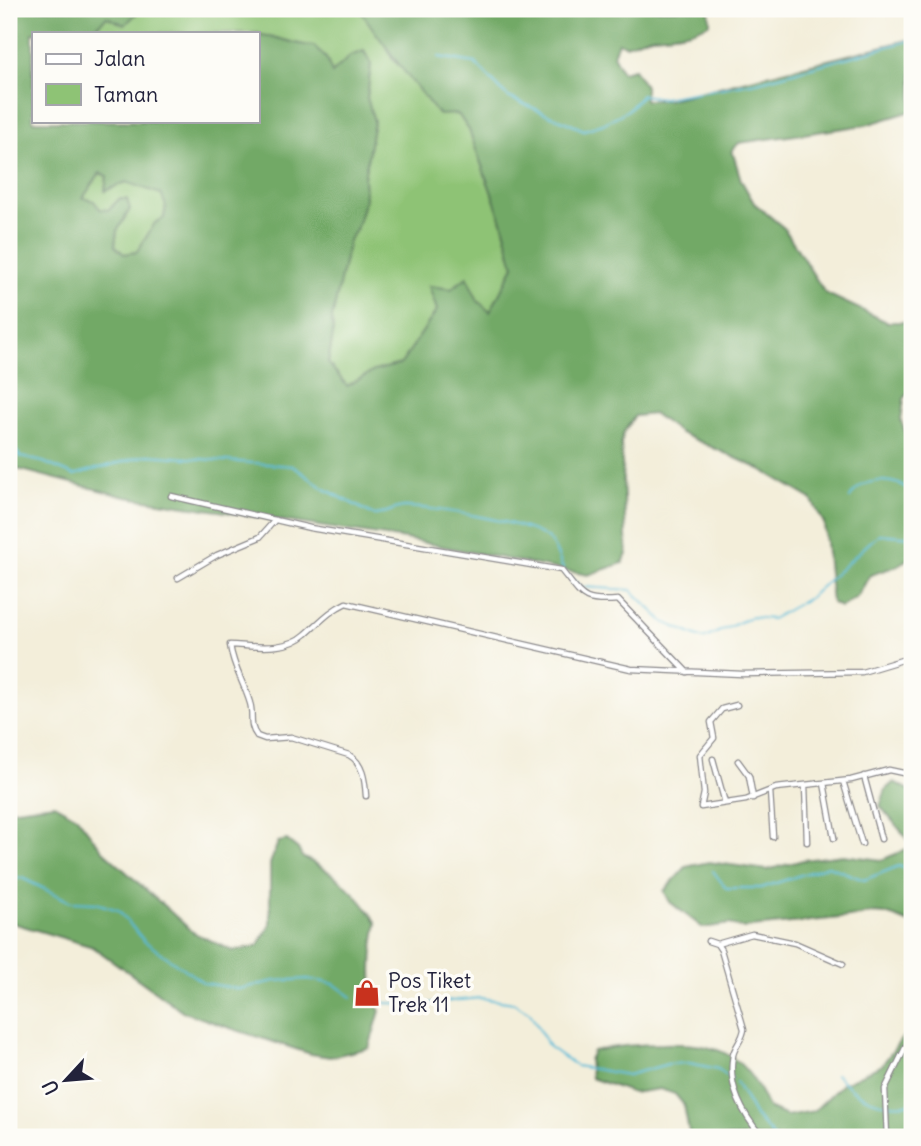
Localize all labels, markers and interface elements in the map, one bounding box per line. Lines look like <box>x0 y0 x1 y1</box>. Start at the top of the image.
legend <box>32 32 259 122</box>
text: Jalan <box>94 45 145 72</box>
text: Taman <box>94 81 158 108</box>
place label: Pos Tiket Trek 11 <box>388 967 471 1018</box>
shop icon: Pos Tiket Trek 11 <box>352 978 382 1008</box>
north arrow <box>32 1044 102 1114</box>
text: U <box>37 1076 64 1099</box>

